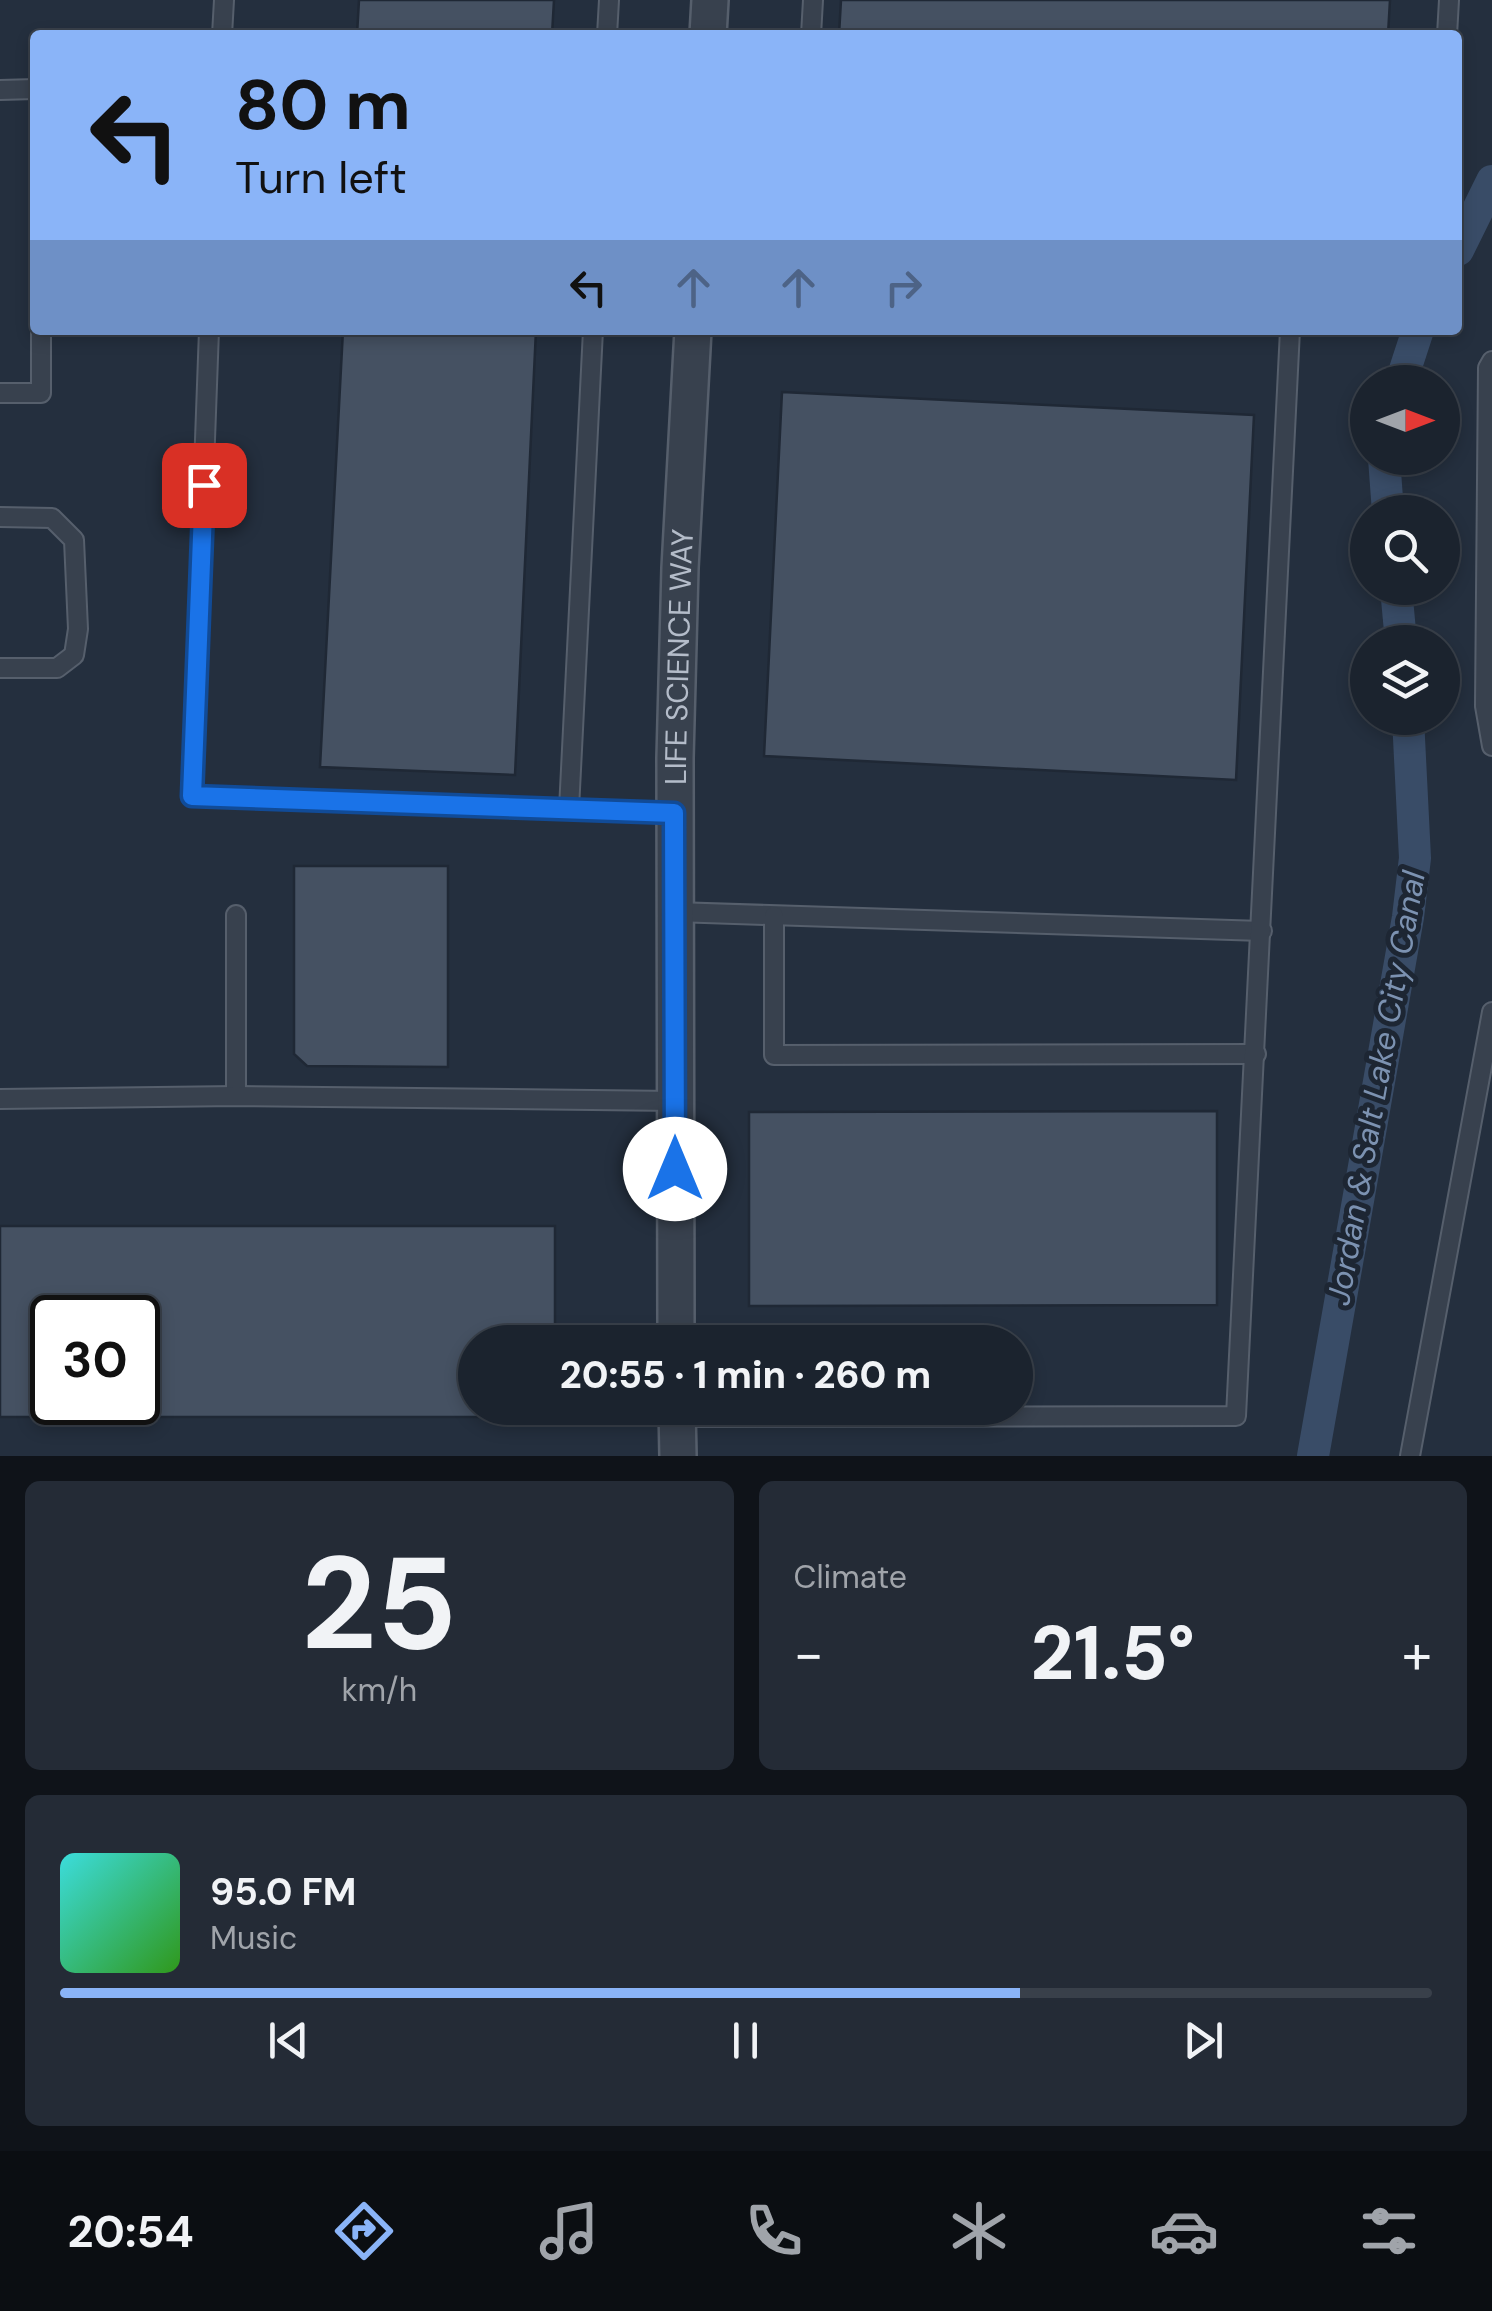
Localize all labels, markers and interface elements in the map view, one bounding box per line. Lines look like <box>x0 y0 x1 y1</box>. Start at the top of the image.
text: 80 m <box>235 60 411 151</box>
icon: left <box>70 70 200 200</box>
text: Turn left <box>235 148 407 207</box>
icon: left <box>561 260 616 315</box>
icon: ahead <box>666 260 721 315</box>
icon: ahead <box>771 260 826 315</box>
icon: right <box>876 260 931 315</box>
north arrow <box>1350 365 1460 475</box>
map controls <box>1350 365 1460 735</box>
pin <box>162 443 247 528</box>
icon: arrive <box>177 458 232 513</box>
button: search <box>1350 495 1460 605</box>
street label: LIFE SCIENCE WAY <box>655 528 702 785</box>
button: layers <box>1350 625 1460 735</box>
water label: Jordan & Salt Lake City Canal <box>1317 867 1435 1308</box>
position arrow <box>623 1117 727 1221</box>
speed limit sign: 30 <box>30 1295 160 1425</box>
text: 20:55 · 1 min · 260 m <box>560 1350 931 1400</box>
text: 25 <box>301 1519 457 1688</box>
text: Climate <box>794 1556 907 1598</box>
text: 21.5° <box>1031 1605 1195 1702</box>
text: − <box>794 1618 824 1690</box>
text: + <box>1402 1618 1432 1690</box>
text: km/h <box>341 1669 417 1711</box>
text: 95.0 FM <box>210 1867 356 1917</box>
text: Music <box>210 1917 297 1959</box>
icon: previous <box>261 2013 316 2068</box>
icon: pause <box>718 2013 773 2068</box>
icon: next <box>1176 2013 1231 2068</box>
icon: directions <box>329 2196 399 2266</box>
icon: music <box>534 2196 604 2266</box>
icon: phone <box>739 2196 809 2266</box>
icon: climate <box>944 2196 1014 2266</box>
icon: car <box>1149 2196 1219 2266</box>
icon: filters <box>1354 2196 1424 2266</box>
text: 20:54 <box>68 2202 194 2261</box>

